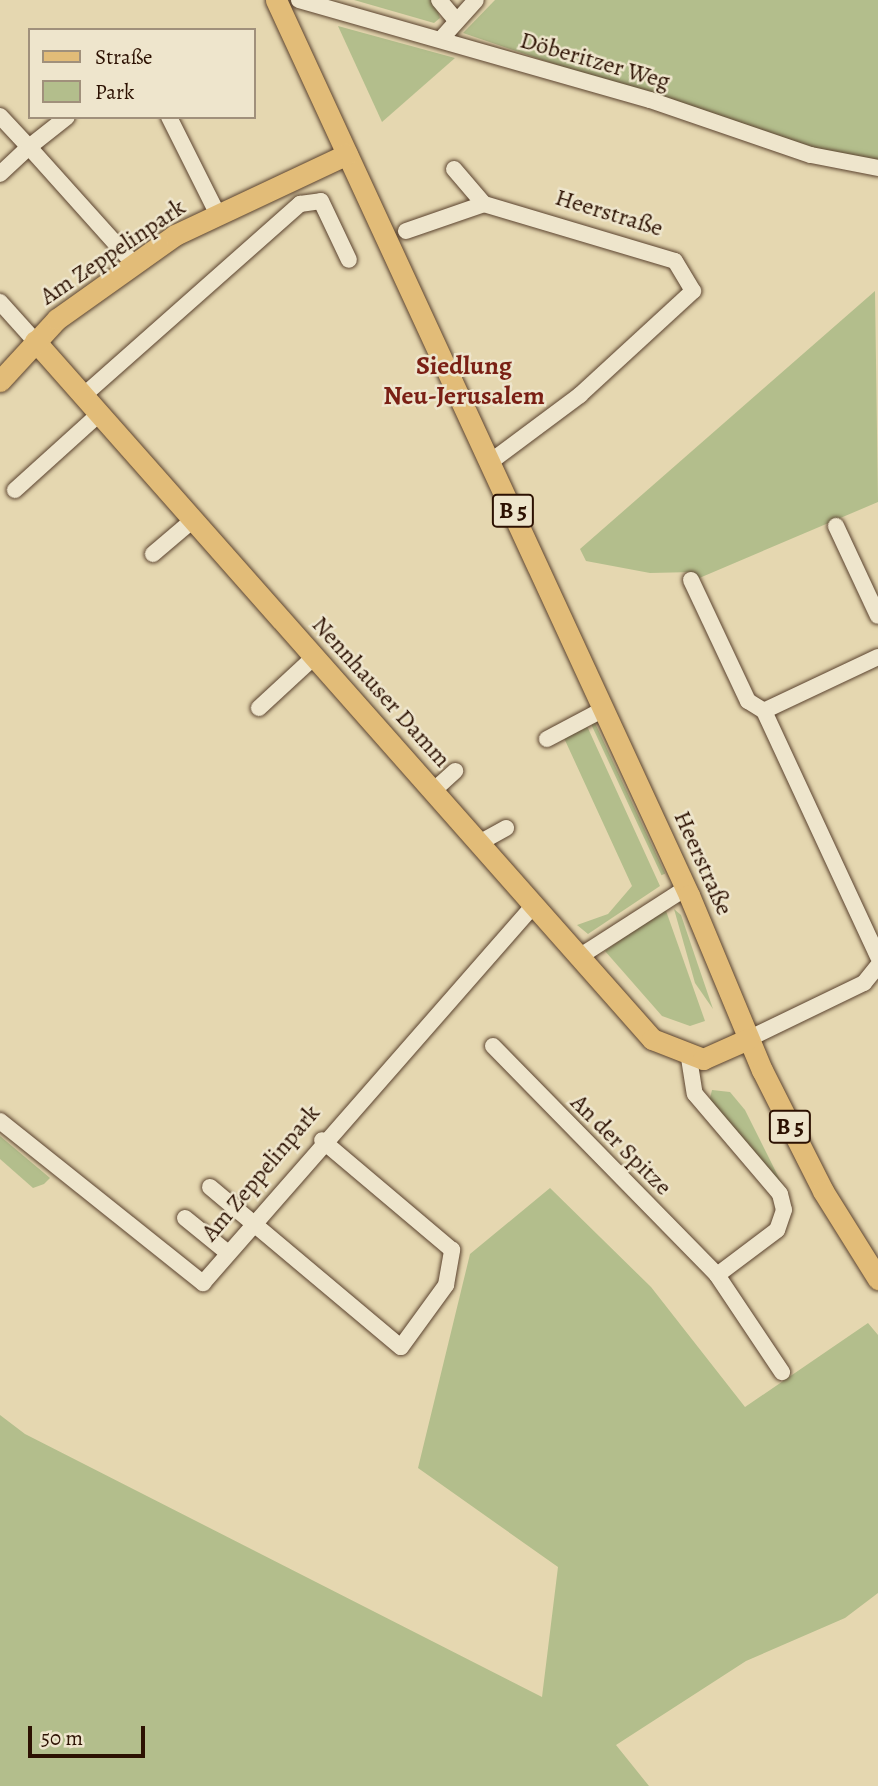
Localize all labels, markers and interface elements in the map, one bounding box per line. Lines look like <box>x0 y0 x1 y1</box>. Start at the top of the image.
street label: Döberitzer Weg <box>517 26 673 96</box>
legend <box>28 28 256 119</box>
text: Straße <box>95 43 153 71</box>
text: Park <box>95 78 134 106</box>
street label: Heerstraße <box>552 183 666 243</box>
street label: Am Zeppelinpark <box>35 193 191 311</box>
district label: Siedlung Neu-Jerusalem <box>383 350 545 412</box>
road number: B 5 <box>490 491 536 530</box>
street label: Nennhauser Damm <box>306 611 456 773</box>
street label: Heerstraße <box>667 806 739 920</box>
street label: An der Spitze <box>565 1089 677 1201</box>
street label: Am Zeppelinpark <box>196 1099 326 1247</box>
road number: B 5 <box>767 1108 813 1146</box>
scale bar <box>32 1712 149 1756</box>
text: 50 m <box>41 1724 83 1752</box>

